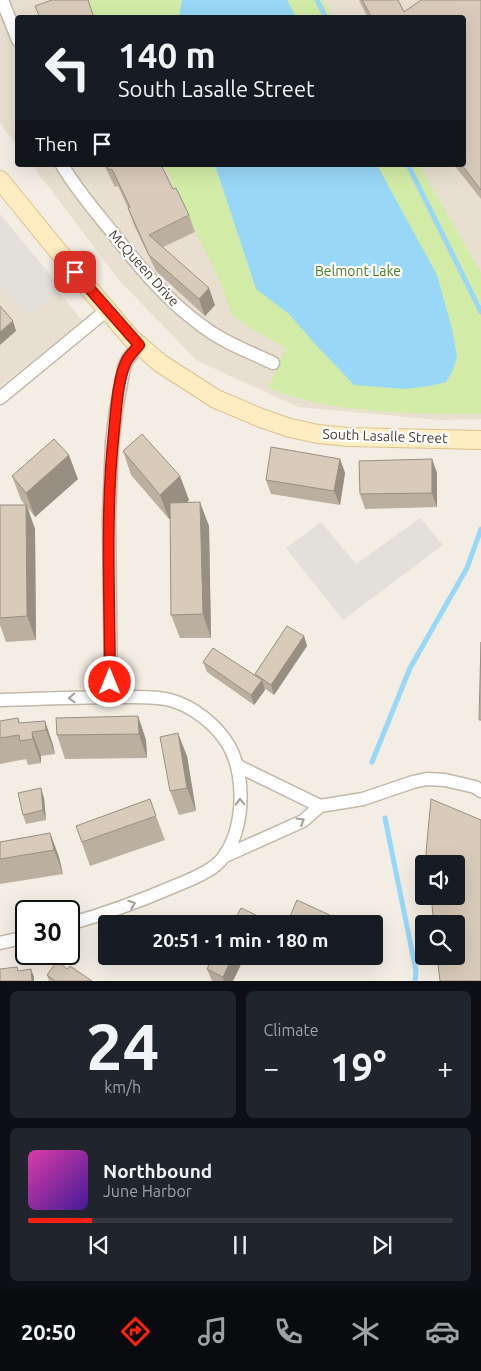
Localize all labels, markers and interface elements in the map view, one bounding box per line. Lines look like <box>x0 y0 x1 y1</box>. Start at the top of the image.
icon: left <box>35 35 100 100</box>
text: 140 m <box>118 35 216 75</box>
text: South Lasalle Street <box>118 76 315 101</box>
icon: arrive <box>88 130 116 158</box>
text: Then <box>35 133 78 155</box>
street label: McQueen Drive <box>106 226 182 310</box>
pin <box>54 251 96 293</box>
icon: arrive <box>61 258 89 286</box>
park label: Belmont Lake <box>315 263 401 279</box>
street label: South Lasalle Street <box>322 426 448 446</box>
position arrow <box>83 655 135 707</box>
one-way arrow <box>68 693 76 704</box>
one-way arrow <box>235 798 245 806</box>
one-way arrow <box>295 818 304 828</box>
map controls <box>415 855 465 965</box>
button: sound <box>415 855 465 905</box>
speed limit sign: 30 <box>15 900 80 965</box>
one-way arrow <box>127 900 136 910</box>
button: search <box>415 915 465 965</box>
text: 20:51 · 1 min · 180 m <box>153 929 328 951</box>
text: 24 <box>86 1009 159 1082</box>
text: Climate <box>264 1021 319 1039</box>
text: 19° <box>330 1046 386 1088</box>
text: − <box>264 1052 279 1083</box>
text: + <box>437 1052 453 1083</box>
text: km/h <box>104 1078 141 1096</box>
text: Northbound <box>103 1160 212 1182</box>
text: June Harbor <box>103 1182 192 1200</box>
icon: previous <box>85 1231 113 1259</box>
icon: pause <box>226 1231 254 1259</box>
icon: next <box>368 1231 396 1259</box>
icon: directions <box>118 1314 153 1349</box>
icon: music <box>195 1314 230 1349</box>
icon: phone <box>271 1314 306 1349</box>
icon: climate <box>348 1314 383 1349</box>
icon: car <box>425 1314 460 1349</box>
text: 20:50 <box>21 1319 76 1344</box>

